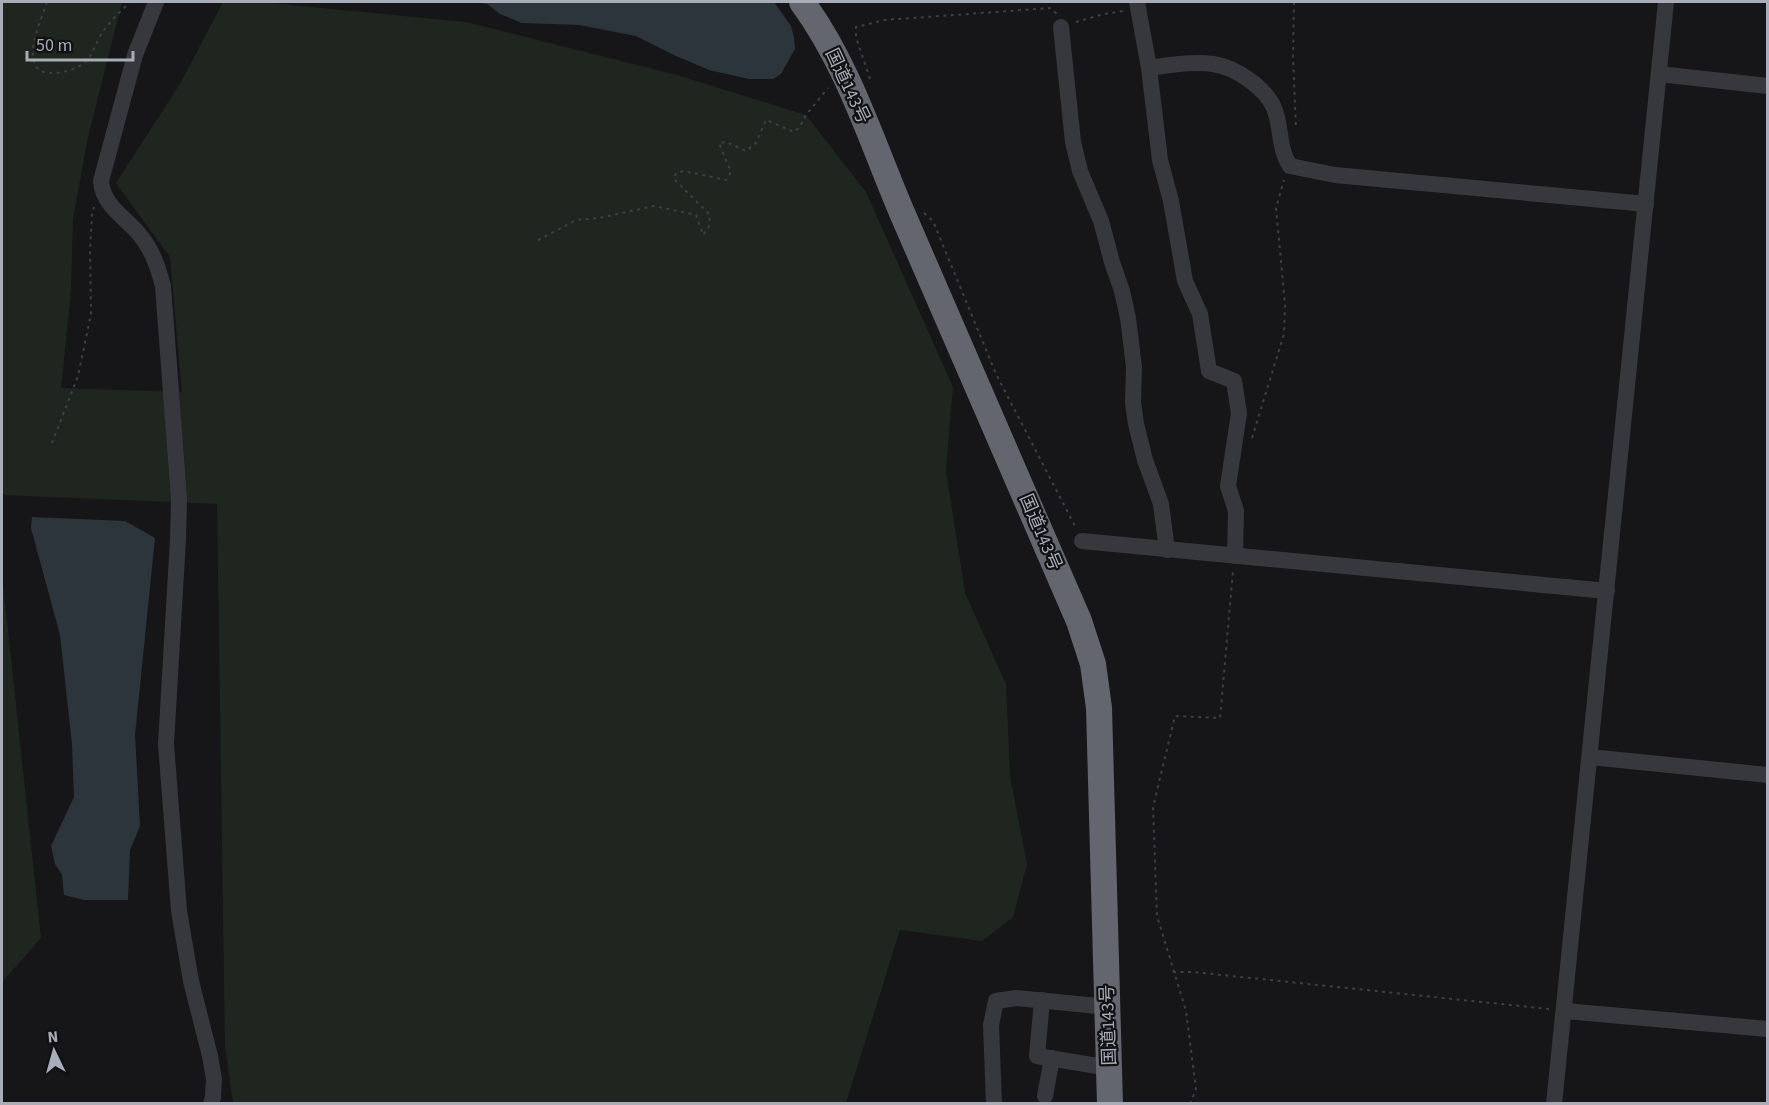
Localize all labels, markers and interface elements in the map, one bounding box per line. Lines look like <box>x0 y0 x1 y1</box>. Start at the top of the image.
scale bar <box>27 24 134 62</box>
text: 50 m <box>36 33 72 58</box>
street label: 国道143号 <box>819 44 876 128</box>
street label: 国道143号 <box>1013 490 1068 574</box>
street label: 国道143号 <box>1095 984 1122 1066</box>
north arrow <box>24 1021 84 1081</box>
text: N <box>47 1026 59 1048</box>

